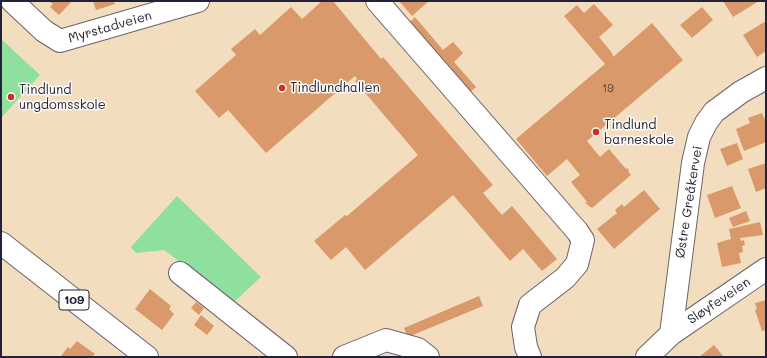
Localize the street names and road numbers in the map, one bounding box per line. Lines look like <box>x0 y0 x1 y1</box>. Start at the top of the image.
street label: Myrstadveien <box>66 8 154 46</box>
street label: Østre Greåkervei <box>672 145 706 259</box>
street label: Sløyfeveien <box>685 274 753 328</box>
road number: 109 <box>59 290 89 310</box>

